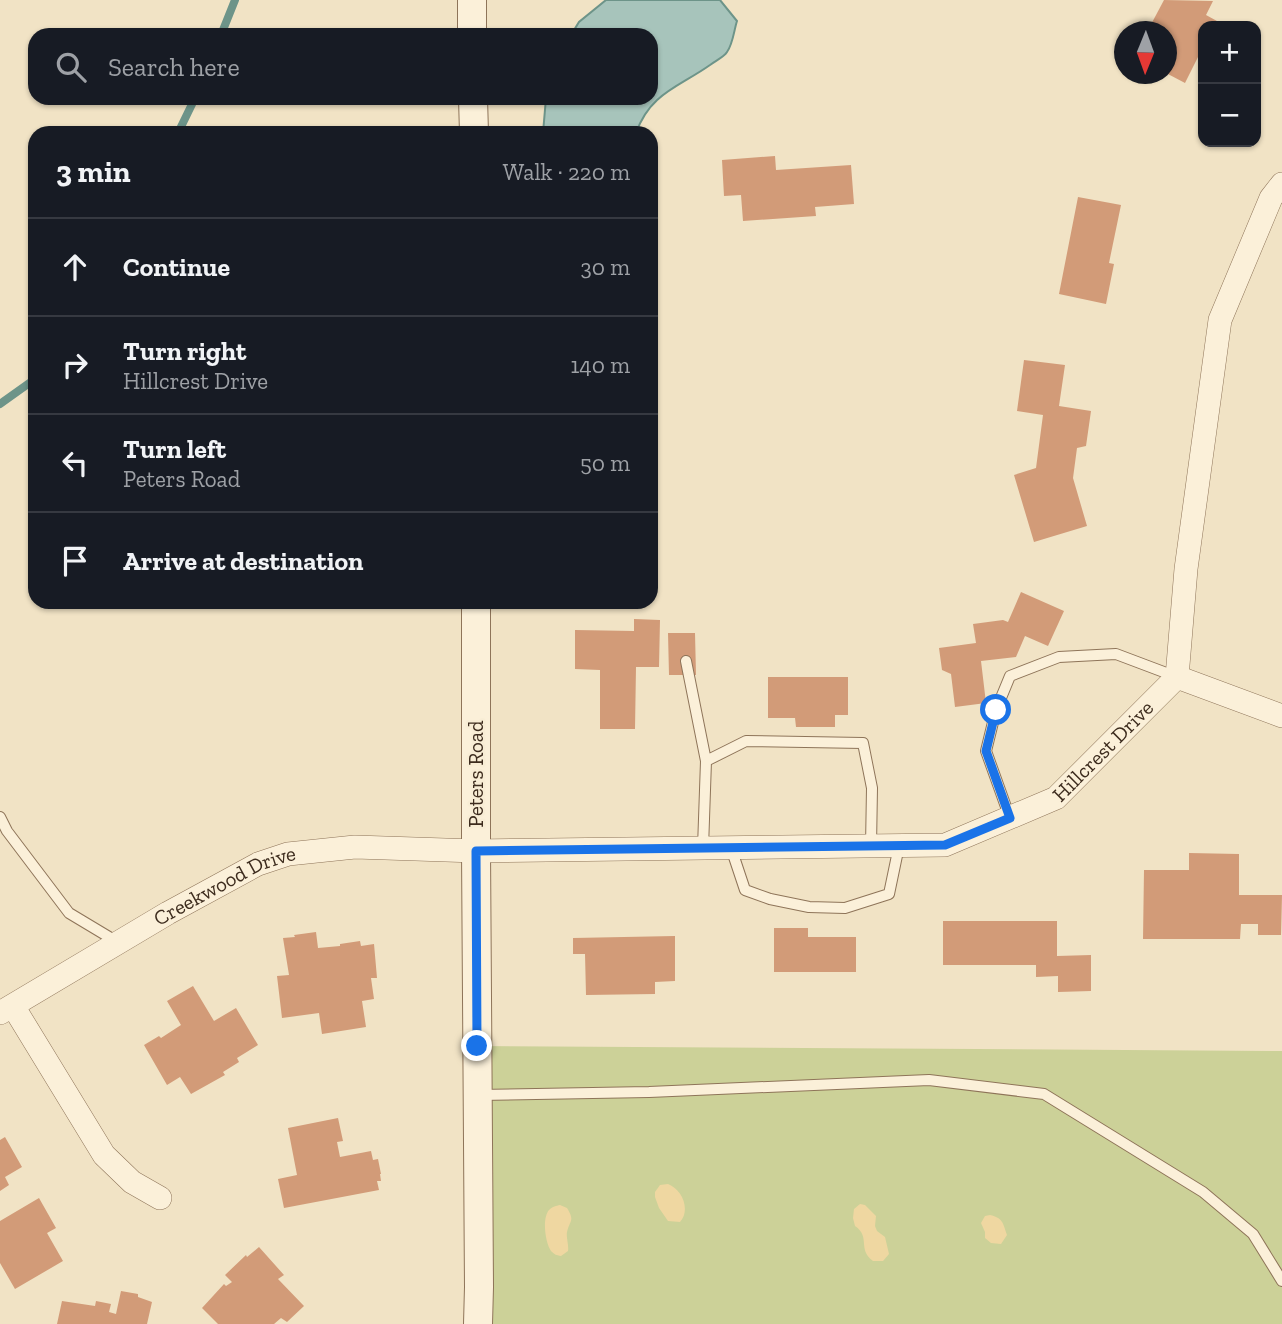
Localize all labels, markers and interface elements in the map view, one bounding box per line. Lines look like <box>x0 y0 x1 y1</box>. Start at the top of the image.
north arrow <box>1114 21 1177 84</box>
map controls <box>1198 21 1261 147</box>
button: + <box>1198 21 1261 84</box>
search box <box>28 28 658 105</box>
icon: search <box>52 48 90 86</box>
text: Search here <box>108 51 240 83</box>
button: − <box>1198 84 1261 147</box>
text: 3 min <box>56 154 131 190</box>
text: Walk · 220 m <box>503 158 630 186</box>
icon: ahead <box>56 248 94 286</box>
text: Continue <box>123 251 230 283</box>
text: 30 m <box>580 253 630 281</box>
text: Turn right <box>123 335 246 367</box>
icon: right <box>56 346 94 384</box>
text: 140 m <box>570 351 630 379</box>
text: Hillcrest Drive <box>123 367 268 395</box>
text: Turn left <box>123 433 226 465</box>
icon: left <box>56 444 94 482</box>
text: 50 m <box>580 449 630 477</box>
text: Peters Road <box>123 465 240 493</box>
icon: arrive <box>56 542 94 580</box>
text: Arrive at destination <box>123 545 363 577</box>
route start <box>980 694 1011 725</box>
street label: Hillcrest Drive <box>1047 695 1158 806</box>
street label: Peters Road <box>463 720 488 828</box>
street label: Creekwood Drive <box>149 840 297 931</box>
route end <box>461 1030 492 1061</box>

